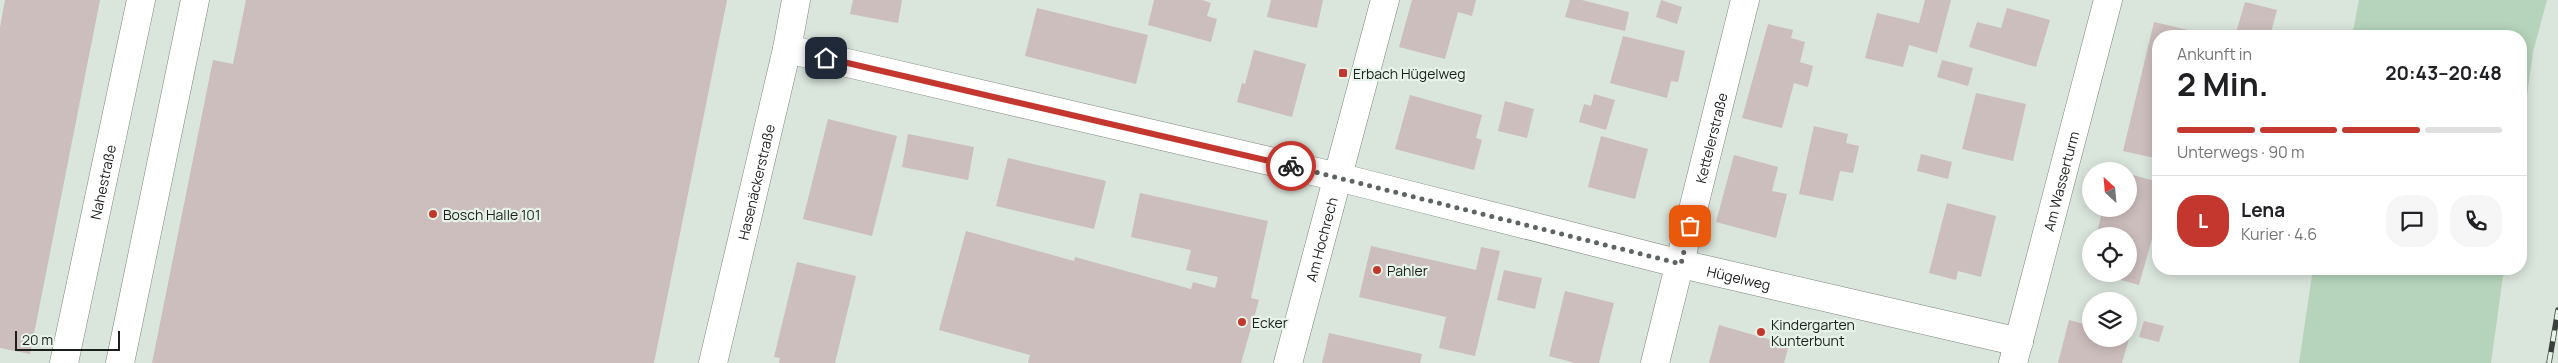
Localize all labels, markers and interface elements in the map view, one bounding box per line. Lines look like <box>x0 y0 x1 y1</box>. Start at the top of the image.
pin <box>805 37 847 79</box>
text: Ankunft in <box>2177 43 2252 65</box>
icon: home <box>812 44 840 72</box>
text: 20:43–20:48 <box>2385 60 2502 86</box>
text: 2 Min. <box>2177 62 2269 106</box>
place label: Erbach Hügelweg <box>1353 64 1466 83</box>
marker: Erbach Hügelweg <box>1337 67 1349 79</box>
street label: Kettelerstraße <box>1690 90 1731 185</box>
street label: Hasenäckerstraße <box>733 122 778 242</box>
street label: Am Wasserturm <box>2038 129 2083 233</box>
courier <box>1266 141 1316 191</box>
text: Unterwegs · 90 m <box>2177 141 2305 163</box>
street label: Nahestraße <box>85 143 120 221</box>
icon: bike <box>1277 152 1305 180</box>
north arrow <box>2082 162 2138 218</box>
map controls <box>2082 162 2137 347</box>
street label: Am Hochrech <box>1301 195 1341 284</box>
button: chat <box>2386 195 2438 247</box>
button: phone <box>2450 195 2502 247</box>
text: Lena <box>2241 197 2285 223</box>
place label: Bosch Halle 101 <box>443 205 540 224</box>
pin <box>1669 205 1711 247</box>
marker: Bosch Halle 101 <box>427 208 439 220</box>
text: L <box>2198 208 2208 234</box>
icon: bag <box>1676 212 1704 240</box>
text: Kurier · 4.6 <box>2241 223 2317 245</box>
button: locate <box>2082 227 2137 282</box>
place label: Pahler <box>1387 261 1428 280</box>
street label: Hügelweg <box>1705 261 1773 294</box>
marker: Pahler <box>1371 264 1383 276</box>
button: layers <box>2082 292 2137 347</box>
place label: Ecker <box>1252 313 1288 332</box>
place label: Kindergarten Kunterbunt <box>1771 315 1855 350</box>
marker: Ecker <box>1236 316 1248 328</box>
marker: Kindergarten Kunterbunt <box>1755 326 1767 338</box>
scale bar <box>15 328 120 351</box>
text: 20 m <box>22 330 53 349</box>

